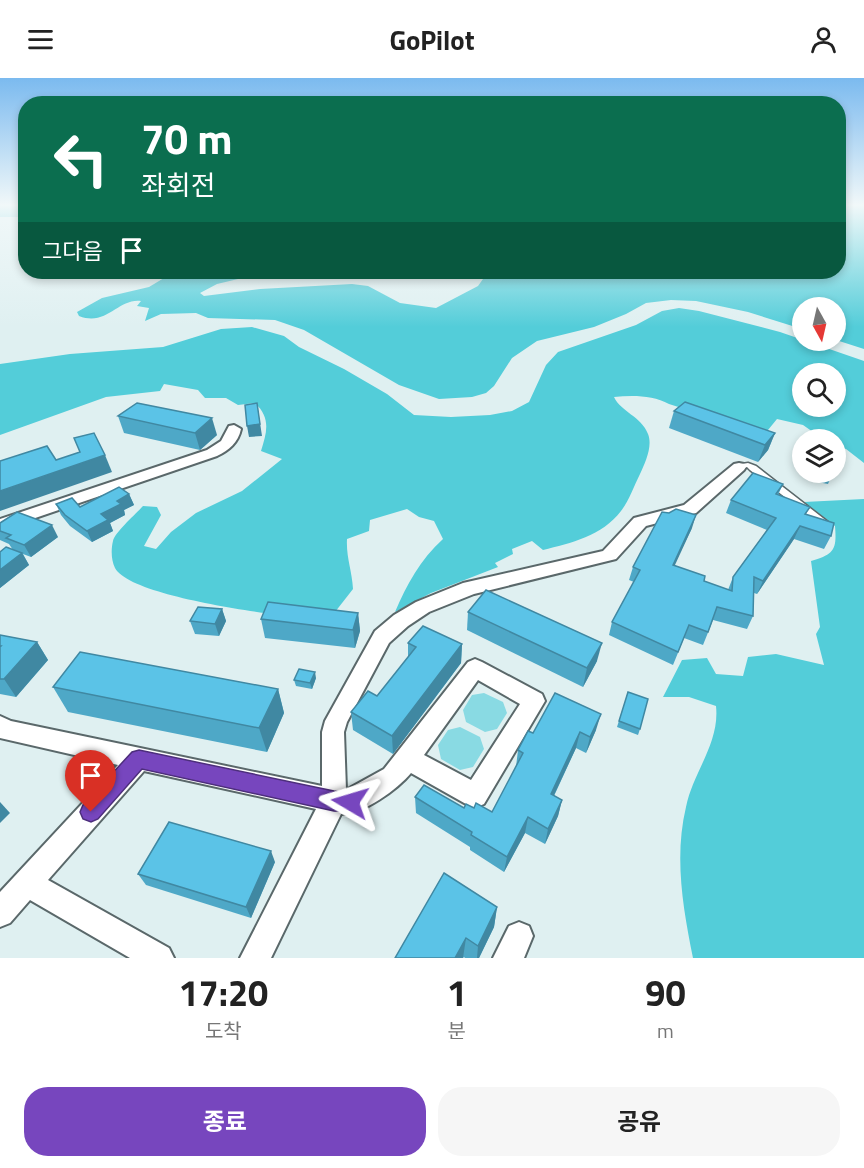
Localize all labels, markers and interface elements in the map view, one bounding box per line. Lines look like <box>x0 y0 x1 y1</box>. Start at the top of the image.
text: GoPilot <box>389 19 475 60</box>
icon: menu <box>24 23 57 56</box>
icon: person <box>807 23 840 56</box>
text: 70 m <box>141 106 233 170</box>
icon: left <box>42 120 120 198</box>
text: 좌회전 <box>141 164 216 205</box>
text: 그다음 <box>42 234 103 268</box>
icon: arrive <box>115 234 148 267</box>
north arrow <box>792 297 846 351</box>
map controls <box>792 297 846 483</box>
button: search <box>792 363 846 417</box>
button: layers <box>792 429 846 483</box>
pin <box>65 750 116 812</box>
icon: arrive <box>74 759 107 792</box>
position arrow <box>318 770 382 834</box>
text: 17:20 <box>178 965 268 1020</box>
text: 1 <box>447 965 467 1020</box>
text: 90 <box>645 965 686 1020</box>
text: 도착 <box>205 1015 242 1046</box>
text: 분 <box>448 1015 466 1046</box>
text: m <box>657 1015 674 1046</box>
button: 종료 <box>24 1087 426 1156</box>
button: 공유 <box>438 1087 840 1156</box>

